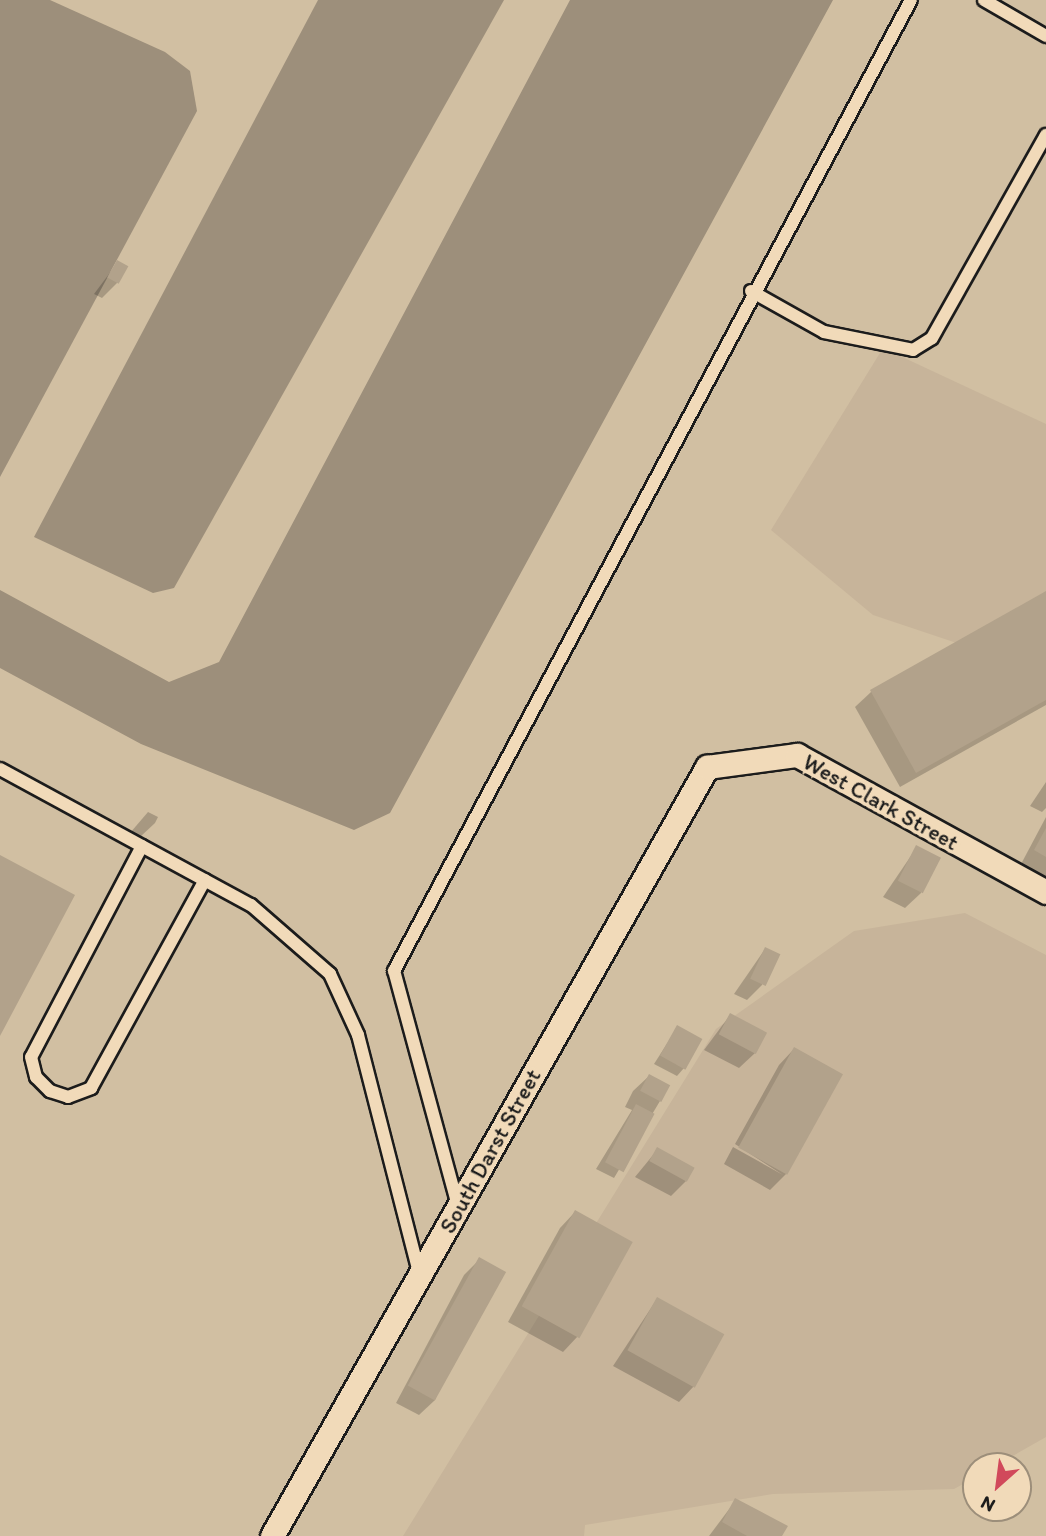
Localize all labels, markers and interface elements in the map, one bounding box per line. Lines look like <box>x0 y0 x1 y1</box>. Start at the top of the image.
street label: West Clark Street <box>798 748 964 856</box>
street label: South Darst Street <box>433 1064 547 1238</box>
north arrow <box>962 1452 1032 1522</box>
text: N <box>977 1491 999 1517</box>

